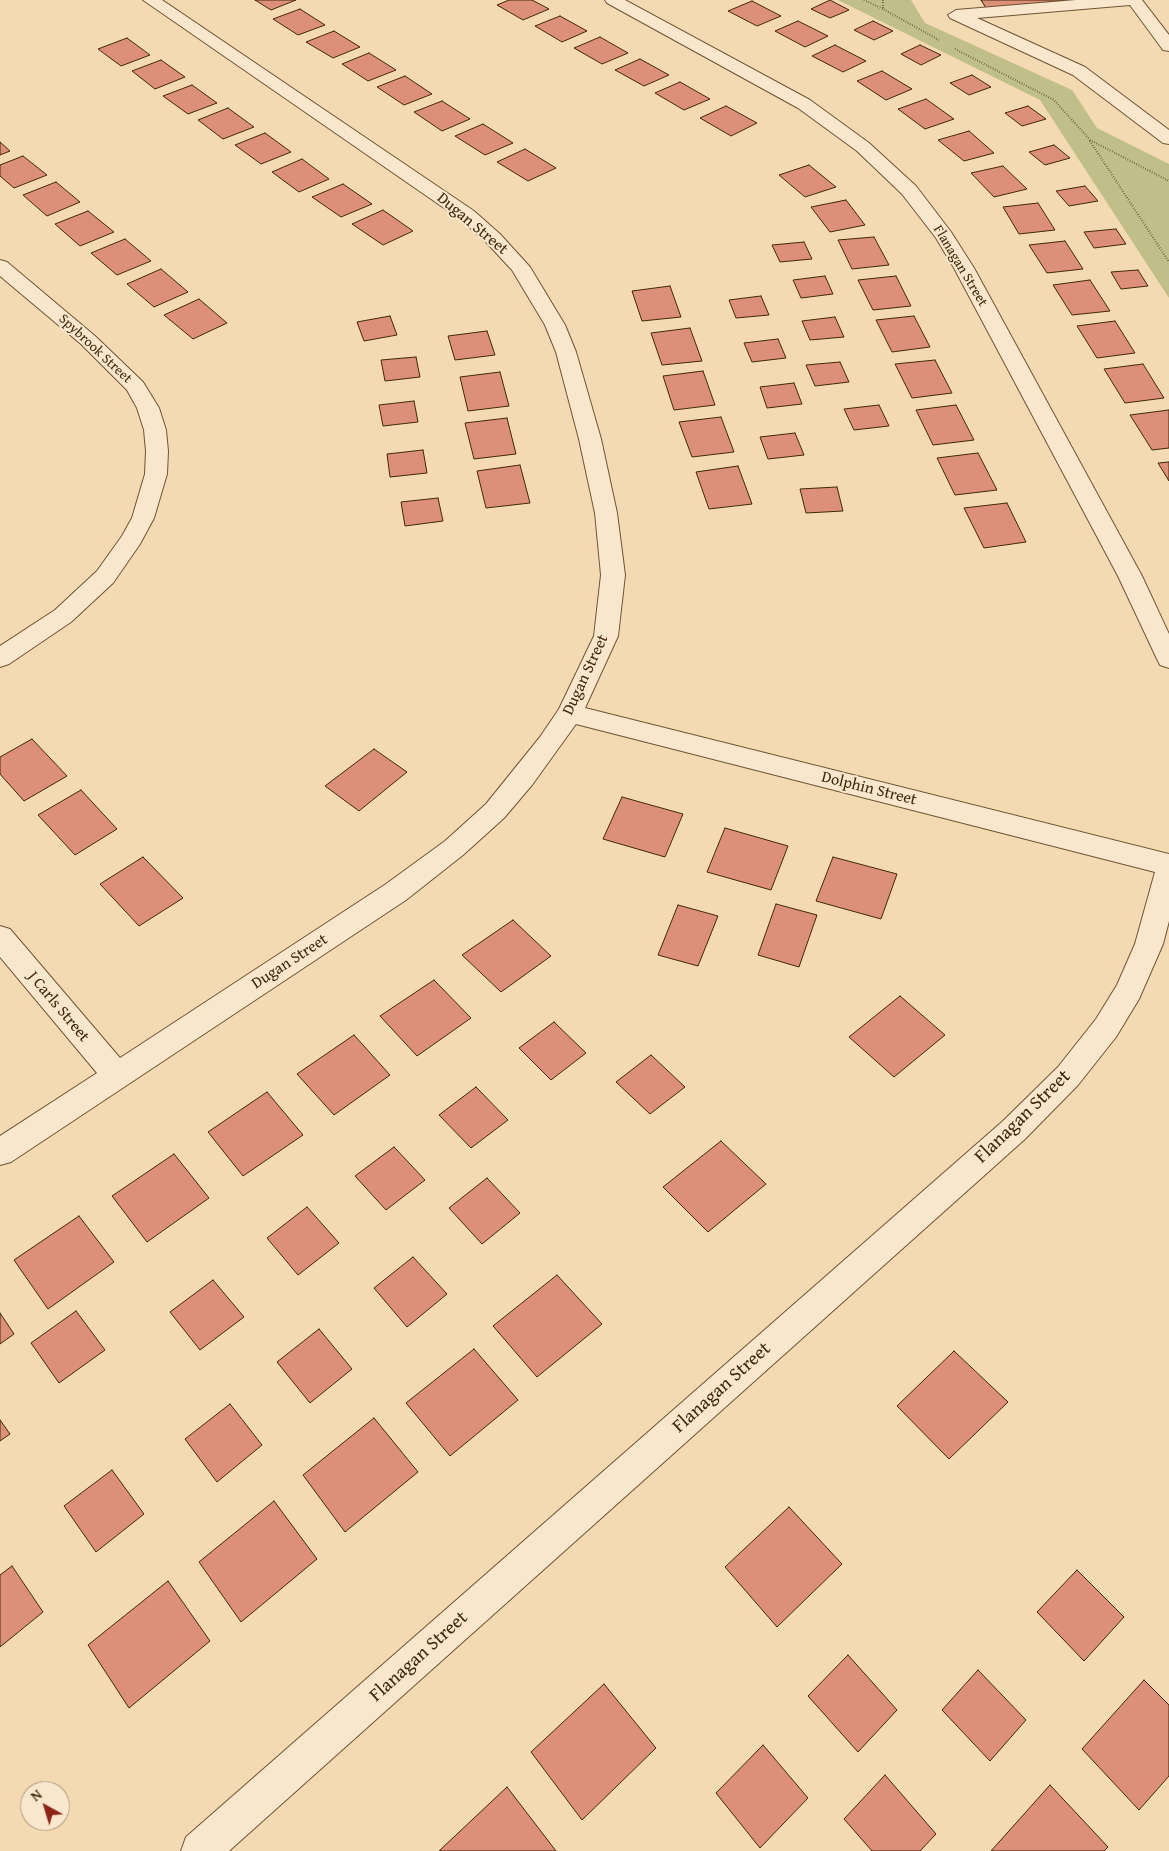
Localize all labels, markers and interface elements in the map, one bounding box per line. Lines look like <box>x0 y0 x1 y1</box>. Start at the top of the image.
street label: Dugan Street <box>433 189 511 259</box>
street label: Flanagan Street <box>929 222 991 310</box>
street label: Spybrook Street <box>55 311 135 387</box>
street label: Dugan Street <box>559 632 613 718</box>
street label: Dolphin Street <box>819 768 919 810</box>
street label: Dugan Street <box>248 930 332 994</box>
street label: J Carls Street <box>23 968 93 1046</box>
street label: Flanagan Street <box>970 1066 1076 1168</box>
street label: Flanagan Street <box>668 1338 776 1438</box>
street label: Flanagan Street <box>365 1607 473 1707</box>
north arrow <box>20 1781 70 1831</box>
text: N <box>26 1784 46 1806</box>

